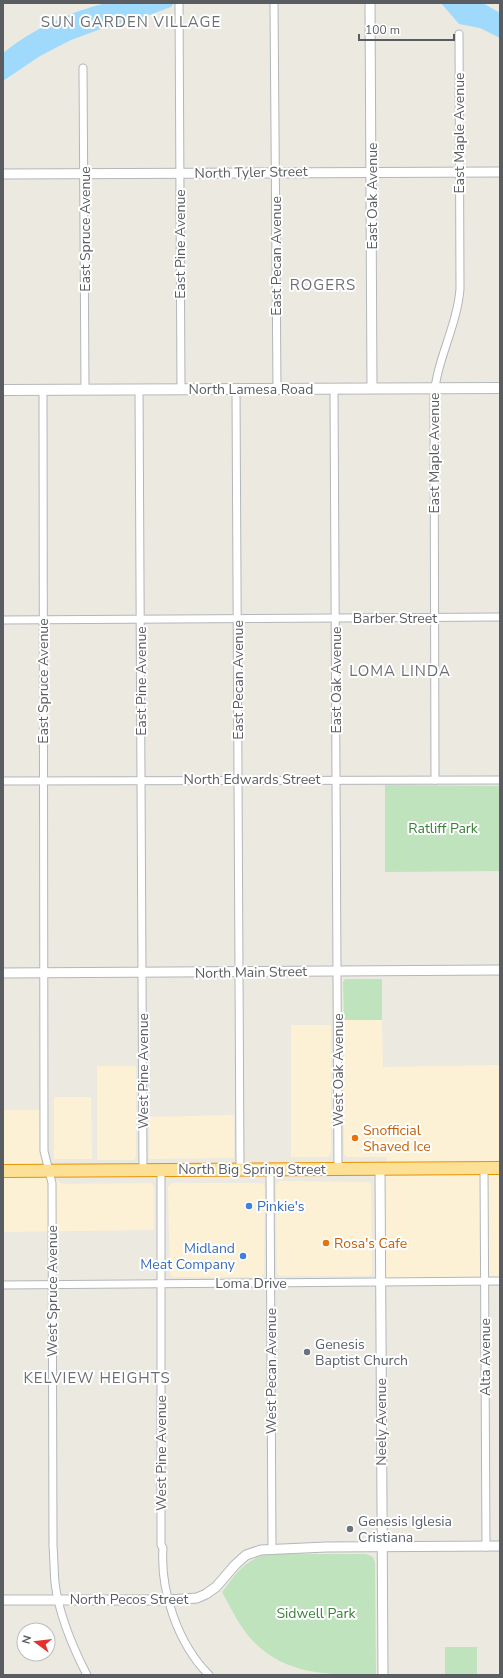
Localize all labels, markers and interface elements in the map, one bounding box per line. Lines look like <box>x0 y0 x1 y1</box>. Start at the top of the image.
district label: SUN GARDEN VILLAGE <box>41 12 221 32</box>
scale bar <box>359 16 454 42</box>
text: 100 m <box>365 22 400 38</box>
street label: East Maple Avenue <box>450 73 469 193</box>
street label: East Oak Avenue <box>363 142 382 250</box>
street label: North Tyler Street <box>194 162 308 183</box>
street label: East Spruce Avenue <box>76 166 95 292</box>
street label: East Pine Avenue <box>171 189 190 299</box>
street label: East Pecan Avenue <box>267 196 286 316</box>
district label: ROGERS <box>290 275 356 295</box>
street label: North Lamesa Road <box>189 380 313 399</box>
street label: East Maple Avenue <box>425 393 444 513</box>
street label: Barber Street <box>353 609 437 628</box>
street label: East Spruce Avenue <box>34 618 53 744</box>
street label: East Pecan Avenue <box>229 620 248 740</box>
street label: East Pine Avenue <box>132 626 151 736</box>
street label: East Oak Avenue <box>327 626 346 734</box>
district label: LOMA LINDA <box>349 661 451 681</box>
street label: North Edwards Street <box>184 770 321 789</box>
park label: Ratliff Park <box>408 819 479 838</box>
street label: North Main Street <box>195 962 307 983</box>
street label: West Pine Avenue <box>134 1013 153 1129</box>
street label: West Oak Avenue <box>329 1013 348 1127</box>
place label: Snofficial Shaved Ice <box>363 1121 431 1156</box>
marker: Snofficial Shaved Ice <box>350 1133 360 1143</box>
street label: North Big Spring Street <box>178 1160 326 1179</box>
place label: Pinkie's <box>257 1197 305 1216</box>
marker: Pinkie's <box>244 1201 254 1211</box>
street label: West Spruce Avenue <box>43 1225 62 1357</box>
place label: Rosa's Cafe <box>334 1234 407 1253</box>
marker: Rosa's Cafe <box>321 1238 331 1248</box>
place label: Midland Meat Company <box>140 1239 236 1274</box>
marker: Midland Meat Company <box>238 1251 248 1261</box>
street label: Loma Drive <box>215 1274 287 1293</box>
street label: West Pecan Avenue <box>262 1308 281 1434</box>
street label: Alta Avenue <box>476 1318 495 1396</box>
place label: Genesis Baptist Church <box>315 1335 408 1370</box>
marker: Genesis Baptist Church <box>302 1347 312 1357</box>
district label: KELVIEW HEIGHTS <box>23 1368 171 1388</box>
street label: Neely Avenue <box>372 1378 391 1466</box>
street label: West Pine Avenue <box>152 1395 171 1511</box>
place label: Genesis Iglesia Cristiana <box>358 1512 452 1547</box>
marker: Genesis Iglesia Cristiana <box>345 1524 355 1534</box>
street label: North Pecos Street <box>70 1590 188 1609</box>
park label: Sidwell Park <box>277 1604 356 1623</box>
north arrow <box>16 1622 56 1662</box>
text: N <box>19 1634 35 1645</box>

